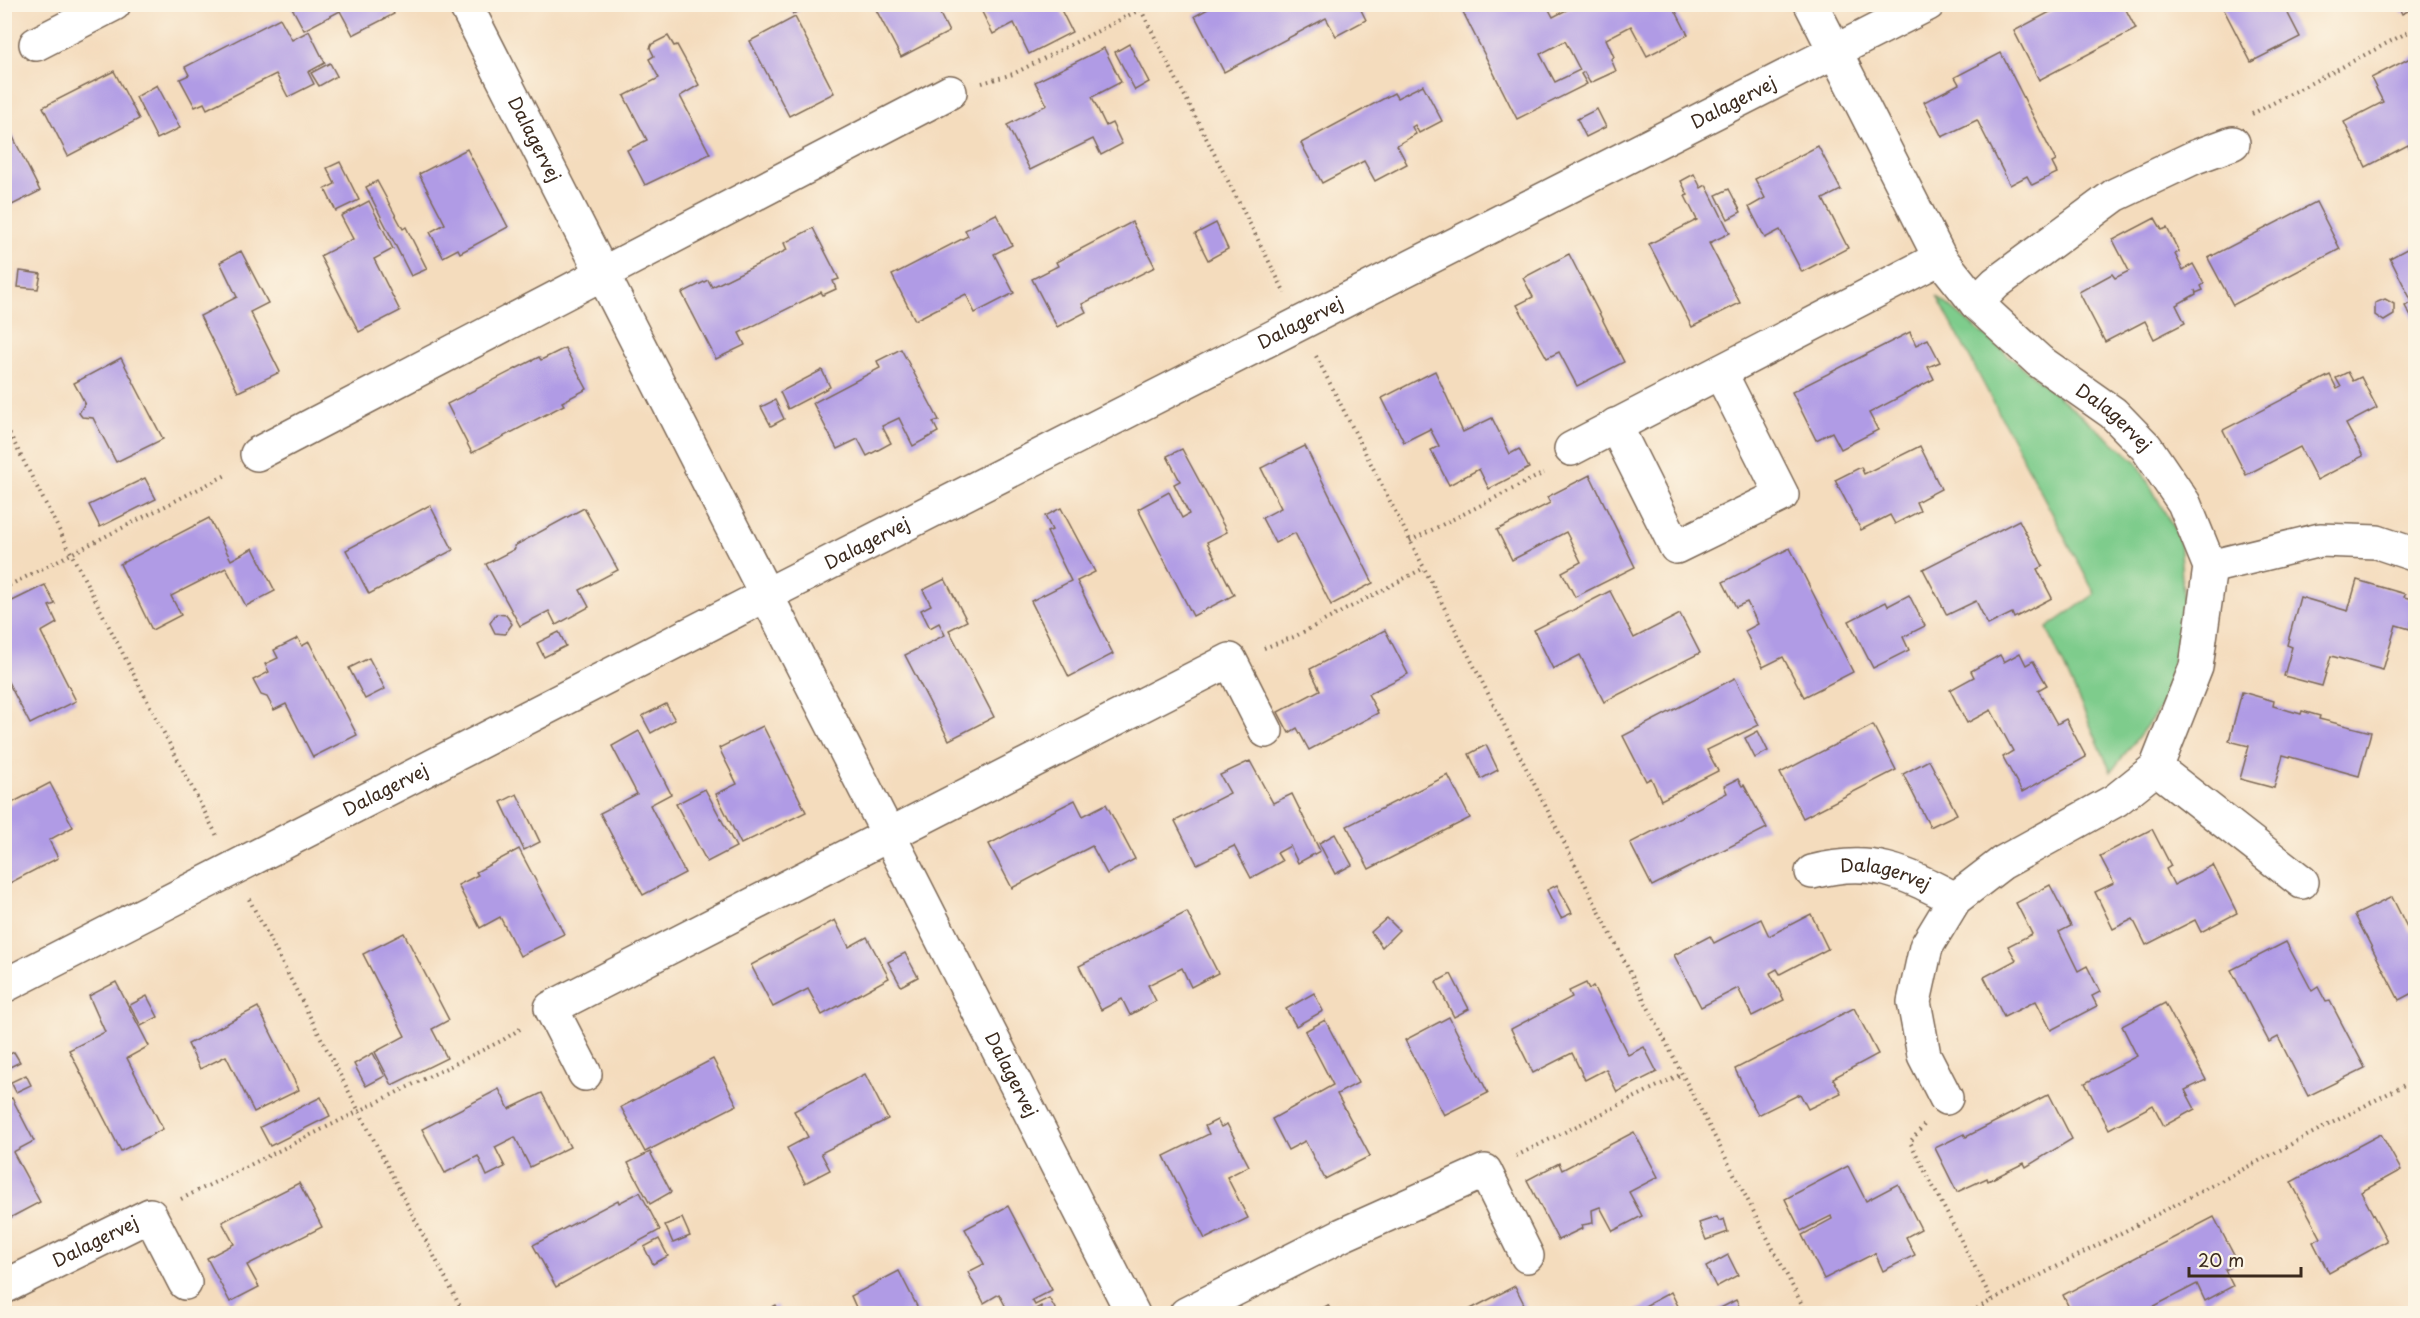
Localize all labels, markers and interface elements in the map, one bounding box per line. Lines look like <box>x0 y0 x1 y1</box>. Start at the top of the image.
street label: Dalagervej <box>1685 68 1780 135</box>
street label: Dalagervej <box>502 91 569 186</box>
street label: Dalagervej <box>1252 289 1347 355</box>
street label: Dalagervej <box>2071 376 2158 457</box>
street label: Dalagervej <box>819 509 914 575</box>
street label: Dalagervej <box>338 756 432 822</box>
street label: Dalagervej <box>1839 850 1936 897</box>
street label: Dalagervej <box>979 1027 1045 1122</box>
street label: Dalagervej <box>47 1208 142 1273</box>
scale bar <box>2189 1240 2302 1278</box>
text: 20 m <box>2198 1246 2244 1273</box>

